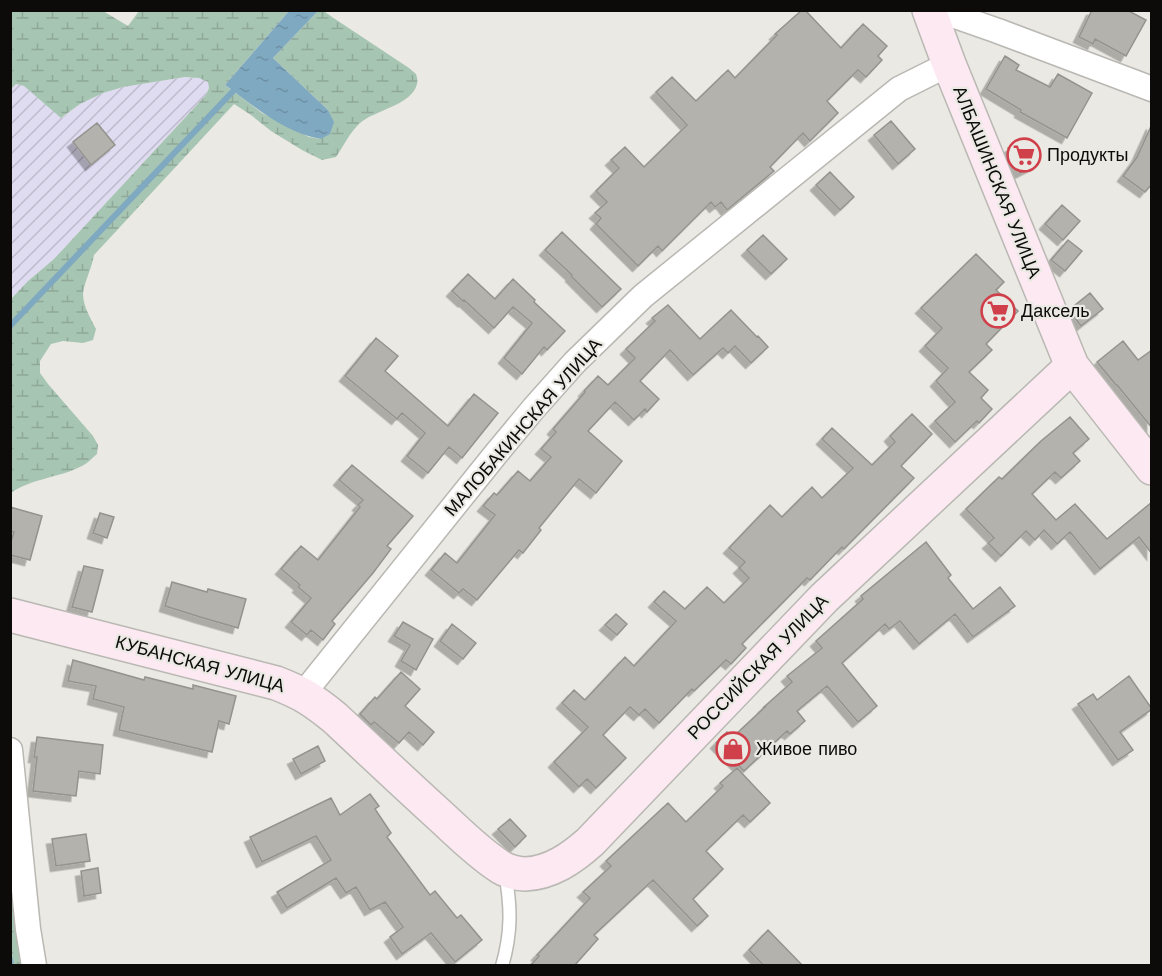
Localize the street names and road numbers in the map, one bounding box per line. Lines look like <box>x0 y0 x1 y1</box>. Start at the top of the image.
street label: АЛБАШИНСКАЯ УЛИЦА <box>949 83 1046 281</box>
street label: МАЛОБАКИНСКАЯ УЛИЦА <box>440 334 606 520</box>
street label: РОССИЙСКАЯ УЛИЦА <box>683 590 832 743</box>
street label: КУБАНСКАЯ УЛИЦА <box>113 631 287 696</box>

